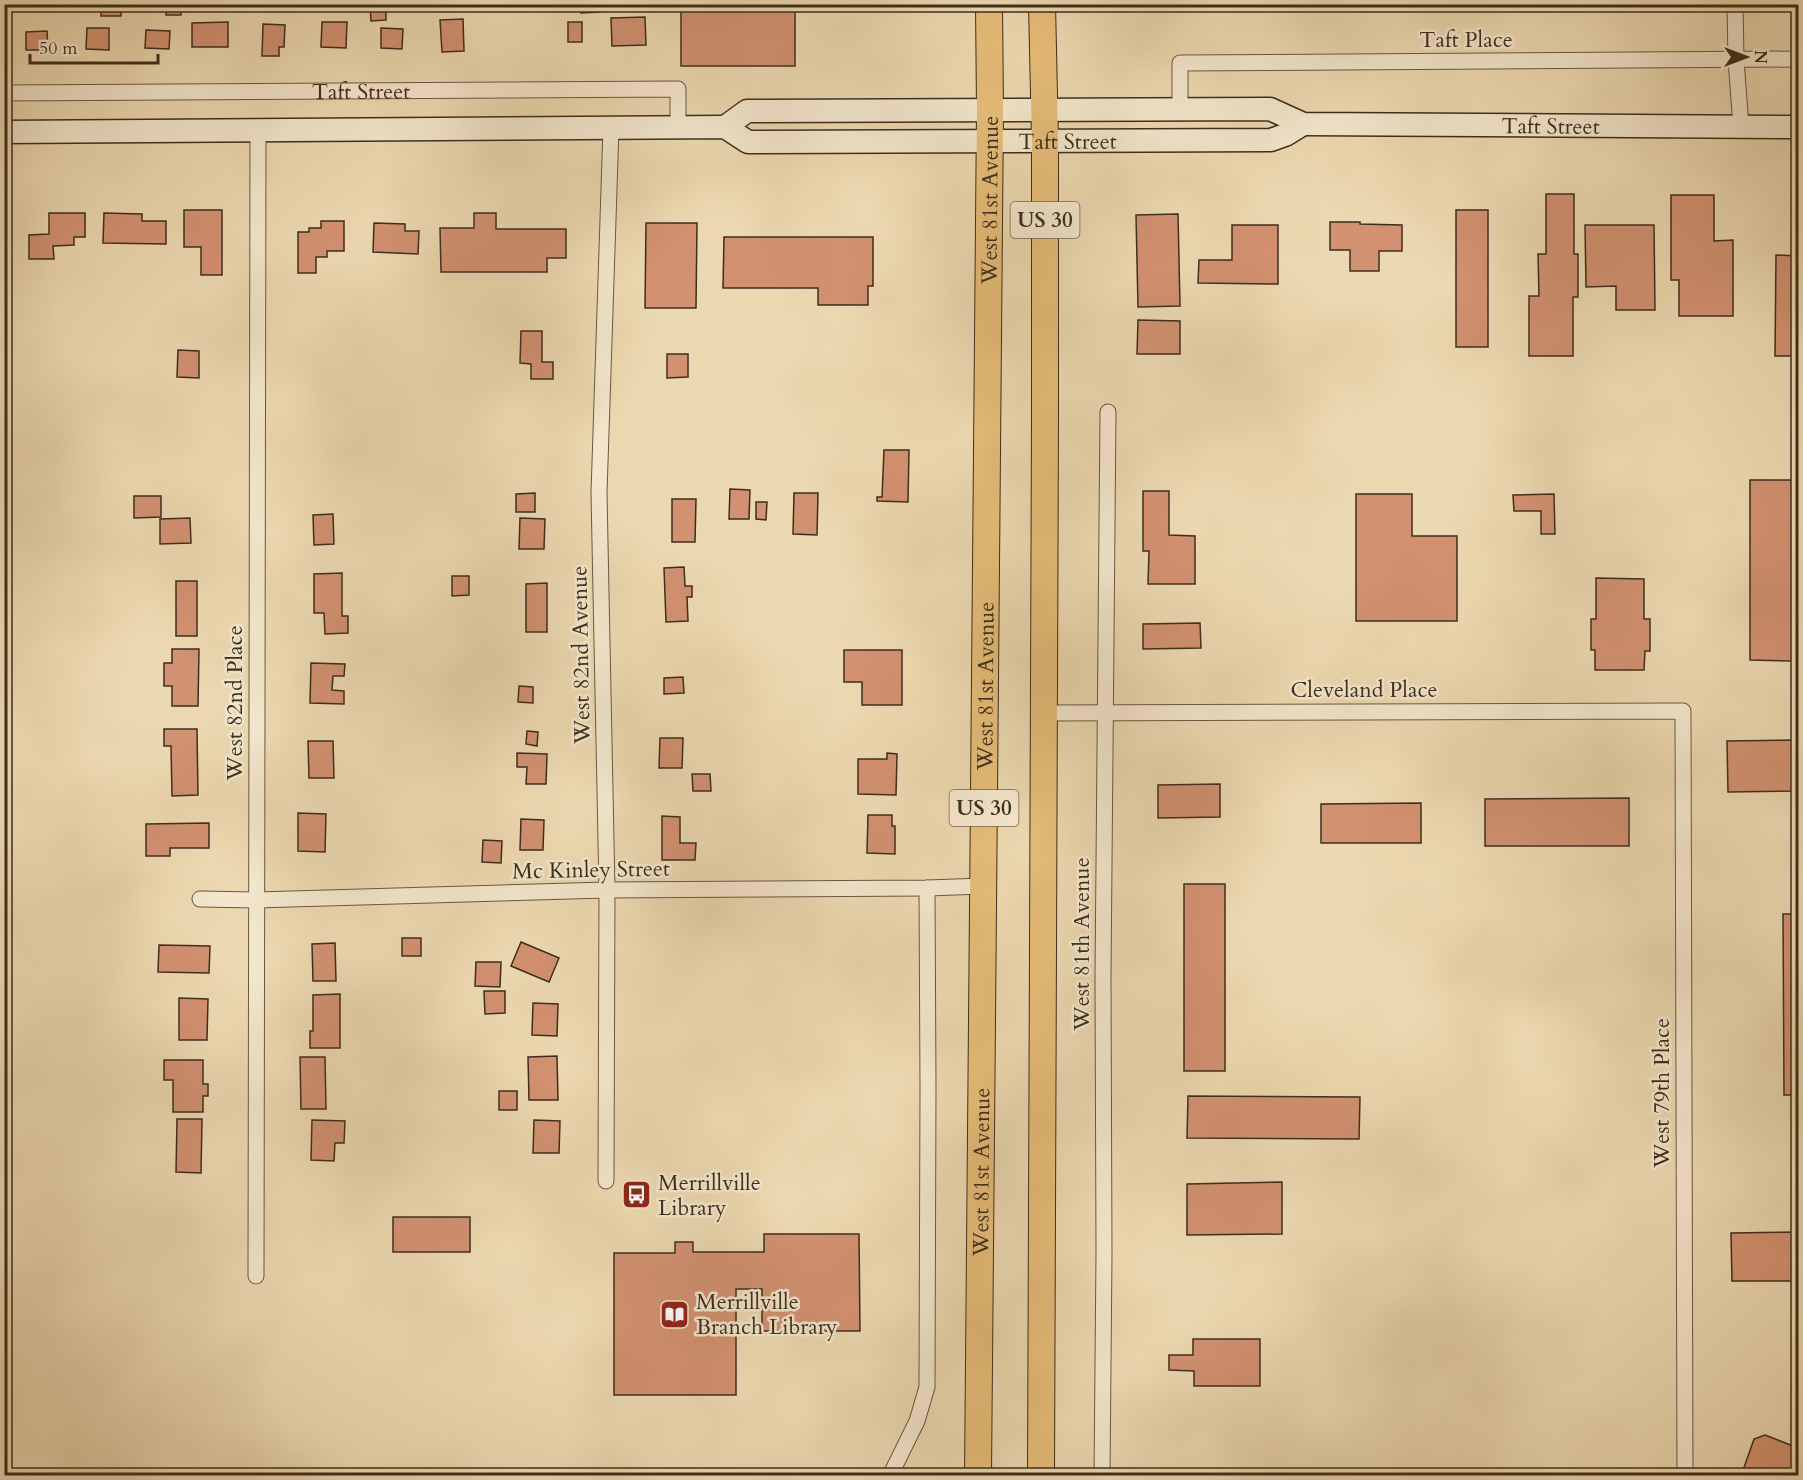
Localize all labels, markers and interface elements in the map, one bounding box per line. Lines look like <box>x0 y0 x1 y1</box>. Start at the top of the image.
street label: Taft Place <box>1419 25 1513 55</box>
scale bar <box>30 27 158 65</box>
north arrow <box>1716 27 1776 87</box>
text: 50 m <box>39 36 78 61</box>
text: N <box>1749 50 1771 64</box>
street label: Taft Street <box>312 77 410 107</box>
street label: Taft Street <box>1501 111 1600 142</box>
street label: West 81st Avenue <box>974 116 1006 286</box>
street label: Taft Street <box>1018 127 1117 157</box>
road number: US 30 <box>1010 202 1080 238</box>
street label: West 82nd Avenue <box>564 565 598 745</box>
street label: West 81st Avenue <box>970 602 1002 772</box>
street label: West 82nd Place <box>220 625 250 782</box>
street label: Cleveland Place <box>1291 675 1437 705</box>
road number: US 30 <box>950 790 1018 826</box>
street label: Mc Kinley Street <box>512 854 670 886</box>
street label: West 81th Avenue <box>1067 857 1097 1032</box>
street label: West 79th Place <box>1647 1018 1677 1169</box>
street label: West 81st Avenue <box>966 1088 997 1258</box>
place label: Merrillville Library <box>658 1168 761 1223</box>
bus stop icon: Merrillville Library <box>621 1179 653 1211</box>
place label: Merrillville Branch Library <box>696 1287 838 1342</box>
library icon: Merrillville Branch Library <box>659 1298 691 1330</box>

